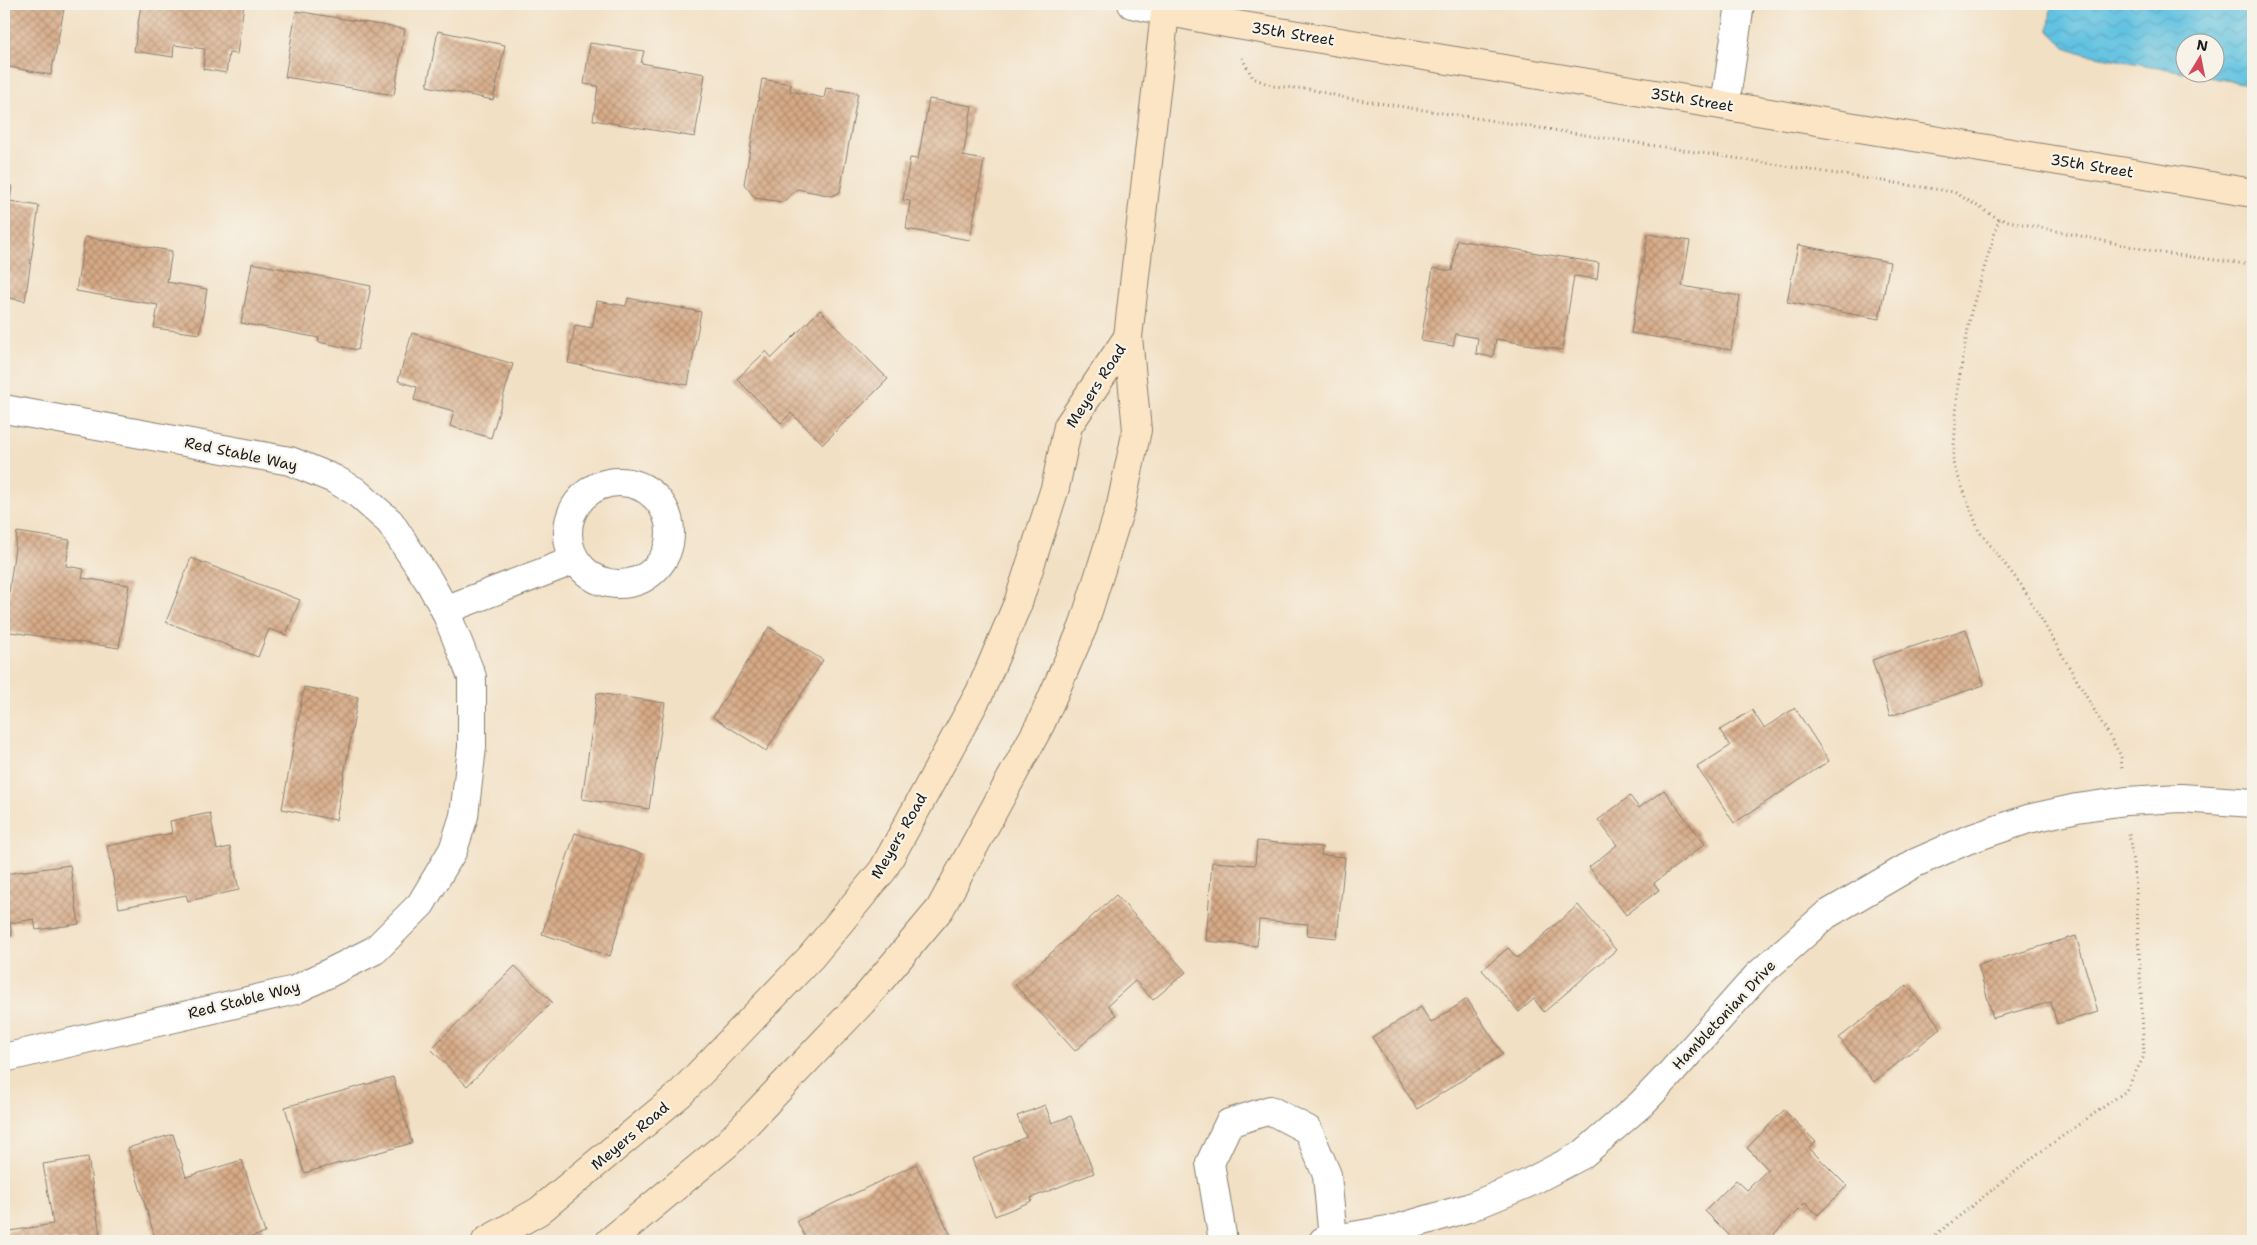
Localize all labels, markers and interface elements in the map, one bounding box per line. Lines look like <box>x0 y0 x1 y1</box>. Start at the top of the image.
street label: 35th Street <box>1250 18 1336 50</box>
north arrow <box>2174 32 2224 82</box>
text: N <box>2195 35 2209 55</box>
street label: 35th Street <box>1649 84 1735 116</box>
street label: 35th Street <box>2049 150 2135 182</box>
street label: Meyers Road <box>1061 340 1131 432</box>
street label: Red Stable Way <box>183 432 299 476</box>
street label: Meyers Road <box>866 789 932 883</box>
street label: Hambletonian Drive <box>1668 956 1780 1074</box>
street label: Red Stable Way <box>186 976 302 1024</box>
street label: Meyers Road <box>587 1097 674 1175</box>

